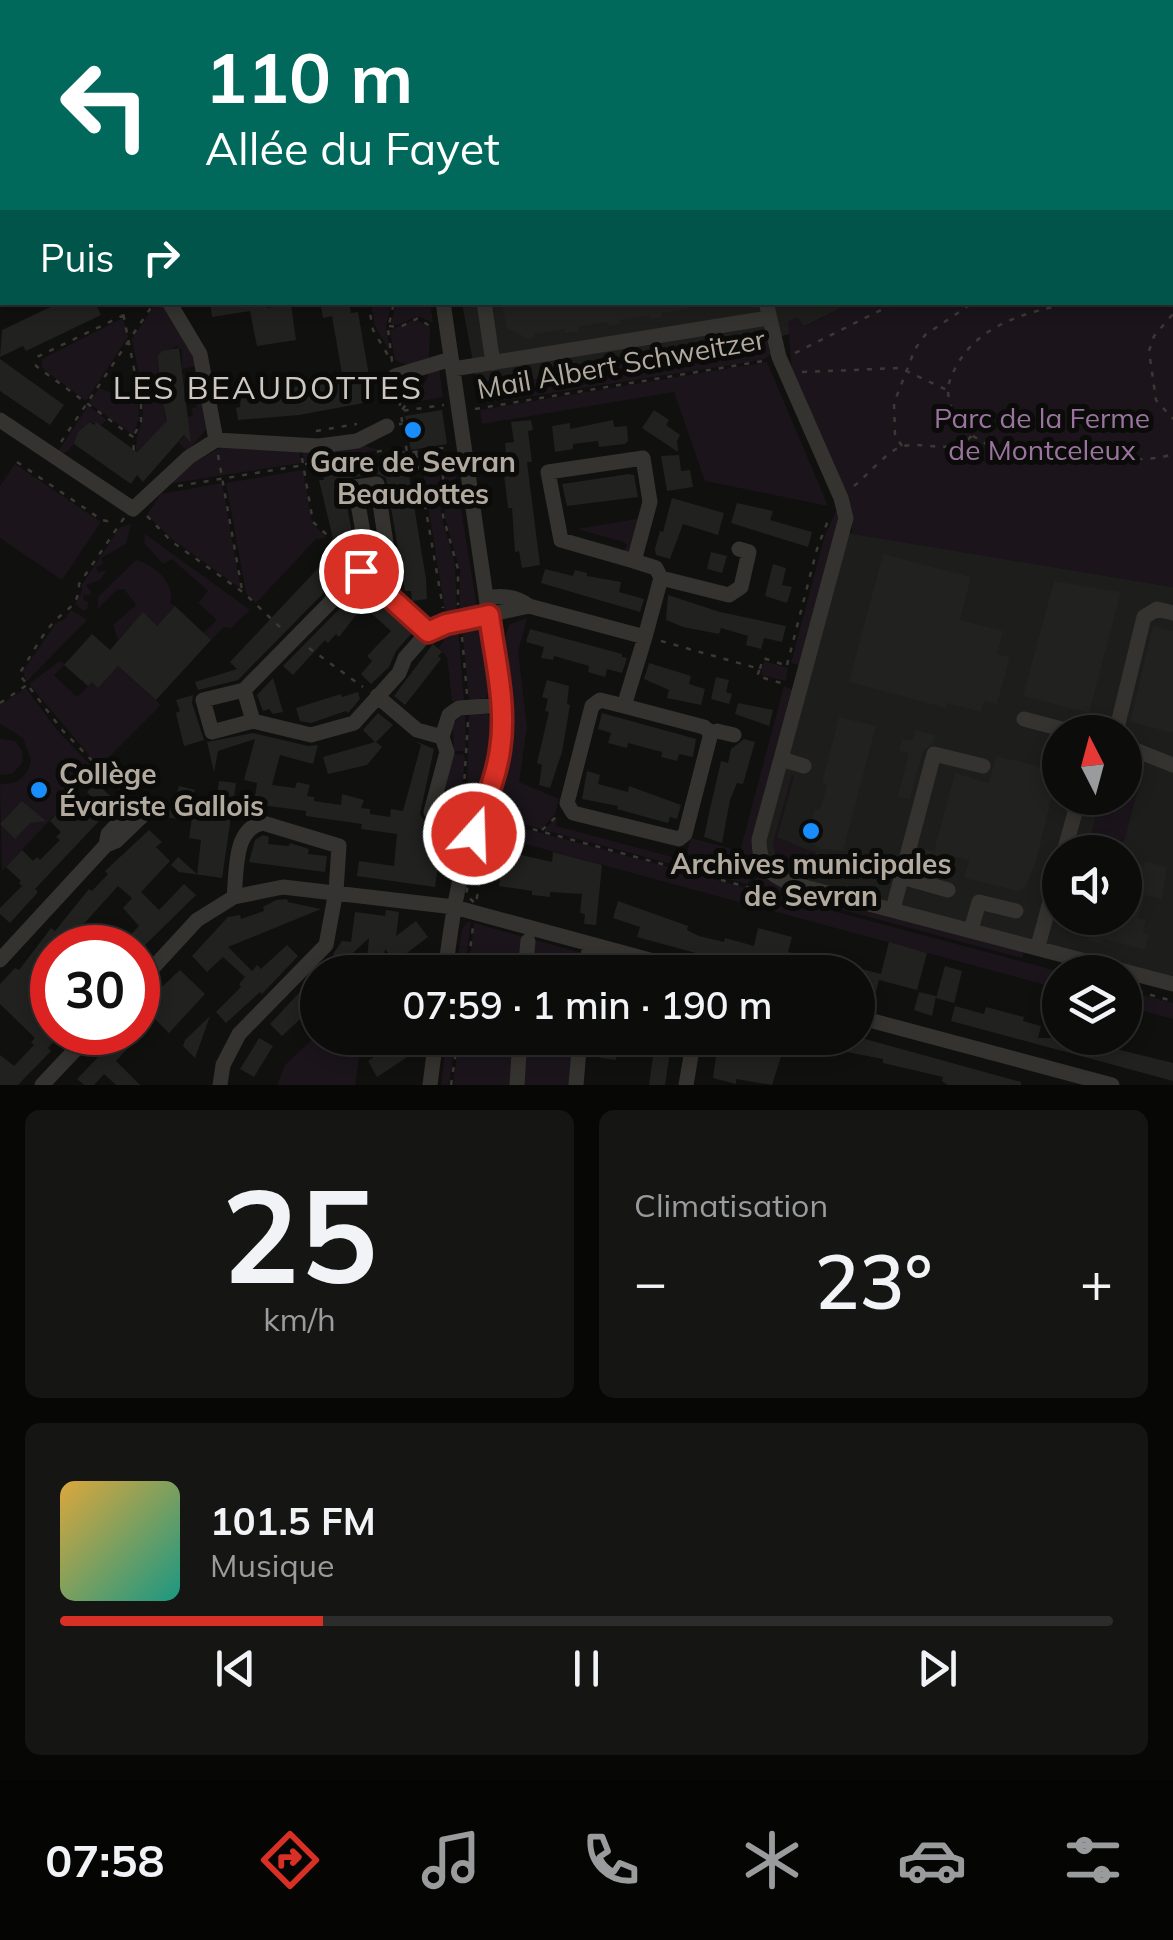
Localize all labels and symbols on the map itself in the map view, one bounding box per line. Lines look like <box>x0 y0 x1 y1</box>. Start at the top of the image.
street label: Mail Albert Schweitzer <box>474 321 768 406</box>
district label: LES BEAUDOTTES <box>113 367 423 407</box>
park label: Parc de la Ferme de Montceleux <box>934 400 1150 467</box>
marker: Gare de Sevran Beaudottes <box>402 419 424 441</box>
place label: Gare de Sevran Beaudottes <box>310 444 516 511</box>
pin <box>319 529 404 614</box>
north arrow <box>1042 715 1142 815</box>
place label: Collège Évariste Gallois <box>59 756 264 823</box>
marker: Collège Évariste Gallois <box>28 779 50 801</box>
position arrow <box>422 782 526 886</box>
marker: Archives municipales de Sevran <box>800 820 822 842</box>
place label: Archives municipales de Sevran <box>671 846 951 913</box>
speed limit sign: 30 <box>30 925 160 1055</box>

